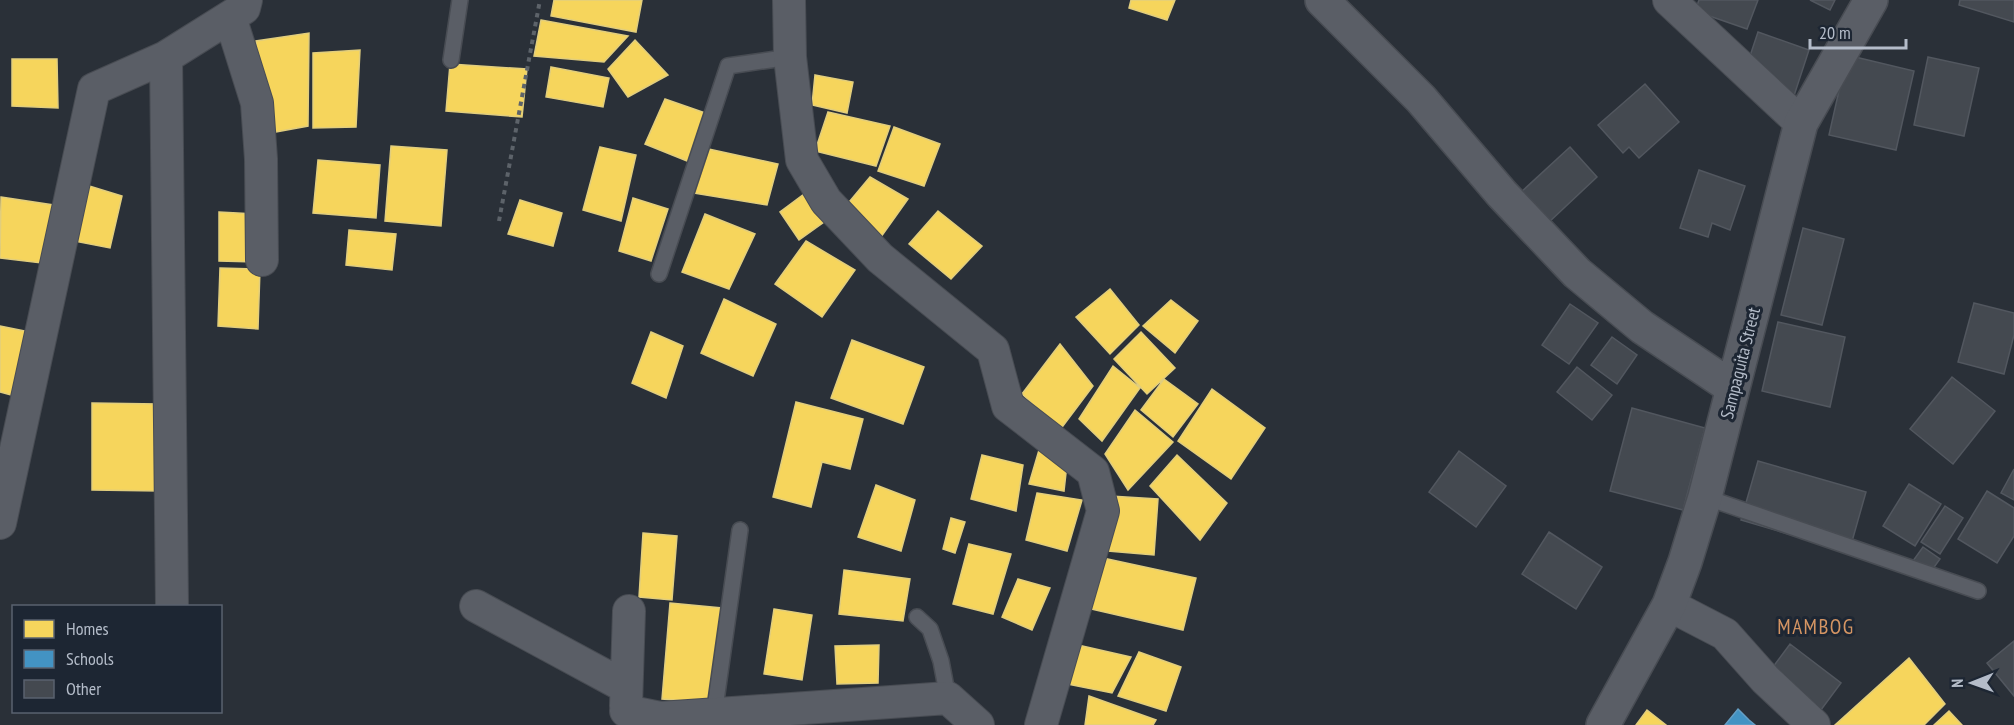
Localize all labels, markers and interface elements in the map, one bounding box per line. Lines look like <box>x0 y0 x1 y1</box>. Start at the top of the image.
scale bar <box>1810 12 1906 50</box>
text: 20 m <box>1819 21 1851 44</box>
street label: Sampaguita Street <box>1715 305 1765 421</box>
legend <box>12 605 222 713</box>
district label: MAMBOG <box>1777 613 1855 640</box>
text: Homes <box>66 617 109 640</box>
text: Schools <box>66 647 114 670</box>
north arrow <box>1942 653 2002 713</box>
text: Other <box>66 677 101 700</box>
text: N <box>1947 679 1967 688</box>

